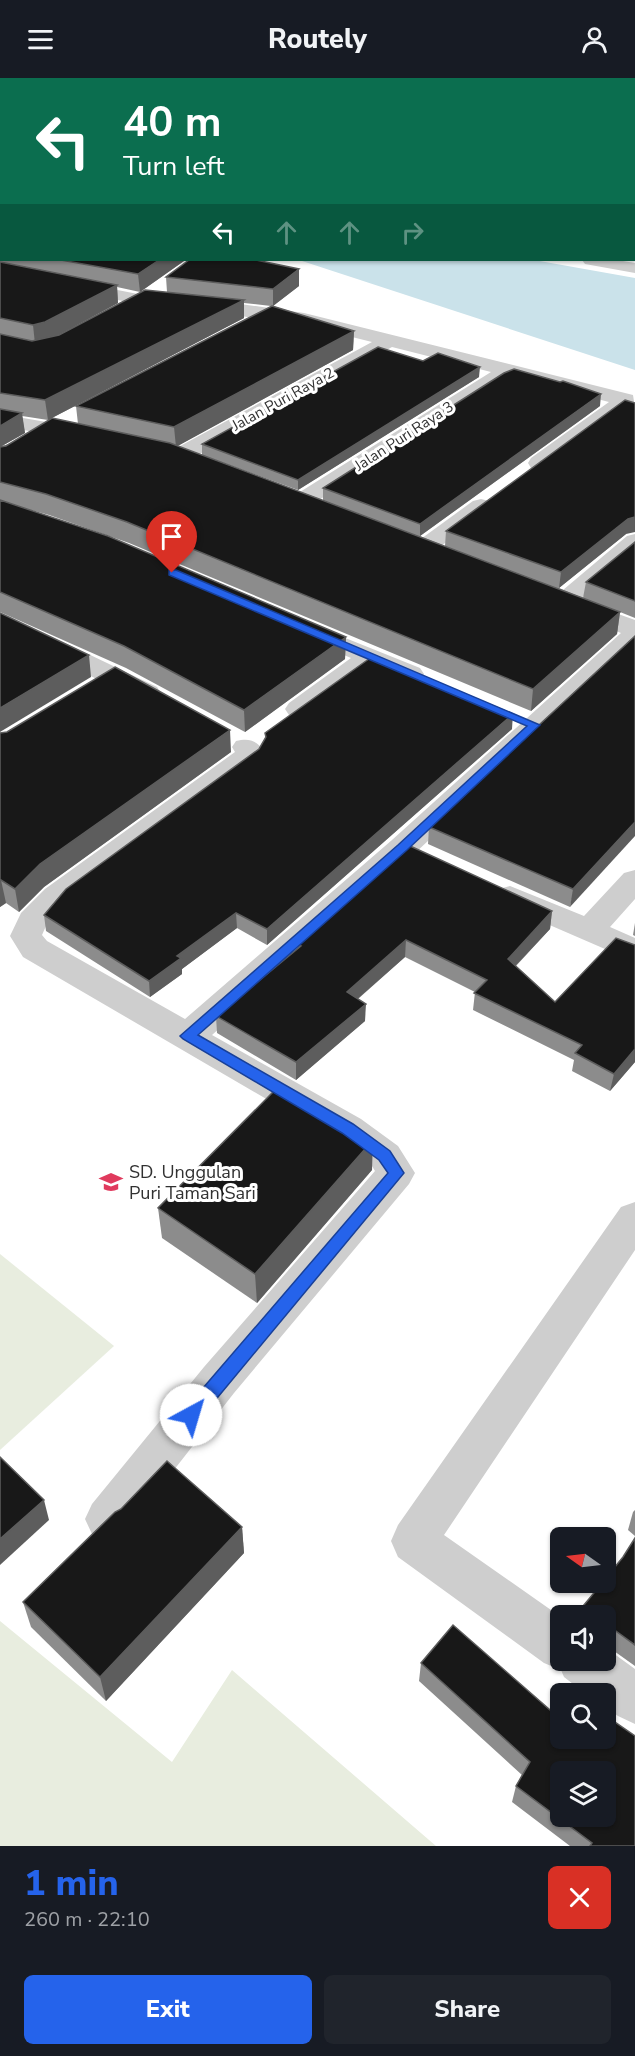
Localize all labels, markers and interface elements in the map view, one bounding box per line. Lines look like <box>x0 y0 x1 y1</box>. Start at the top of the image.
text: Routely <box>268 21 367 58</box>
icon: menu <box>24 23 57 56</box>
icon: person <box>578 23 611 56</box>
text: 40 m <box>123 94 222 151</box>
icon: left <box>24 102 102 180</box>
text: Turn left <box>123 148 224 185</box>
icon: left <box>207 216 240 249</box>
icon: ahead <box>270 216 303 249</box>
icon: ahead <box>333 216 366 249</box>
icon: right <box>396 216 429 249</box>
street label: Jalan Puri Raya 2 <box>227 363 338 436</box>
street label: Jalan Puri Raya 3 <box>350 396 457 476</box>
pin <box>146 511 197 573</box>
icon: arrive <box>155 520 188 553</box>
place label: SD. Unggulan Puri Taman Sari <box>129 1160 256 1205</box>
school or university icon: SD. Unggulan Puri Taman Sari <box>98 1169 124 1195</box>
position arrow <box>159 1383 223 1447</box>
north arrow <box>550 1527 616 1593</box>
map controls <box>550 1527 616 1827</box>
button: sound <box>550 1605 616 1671</box>
button: search <box>550 1683 616 1749</box>
button: layers <box>550 1761 616 1827</box>
text: 1 min <box>24 1859 119 1908</box>
button: close <box>548 1866 611 1929</box>
text: 260 m · 22:10 <box>24 1906 150 1933</box>
button: Exit <box>24 1975 312 2044</box>
button: Share <box>324 1975 611 2044</box>

